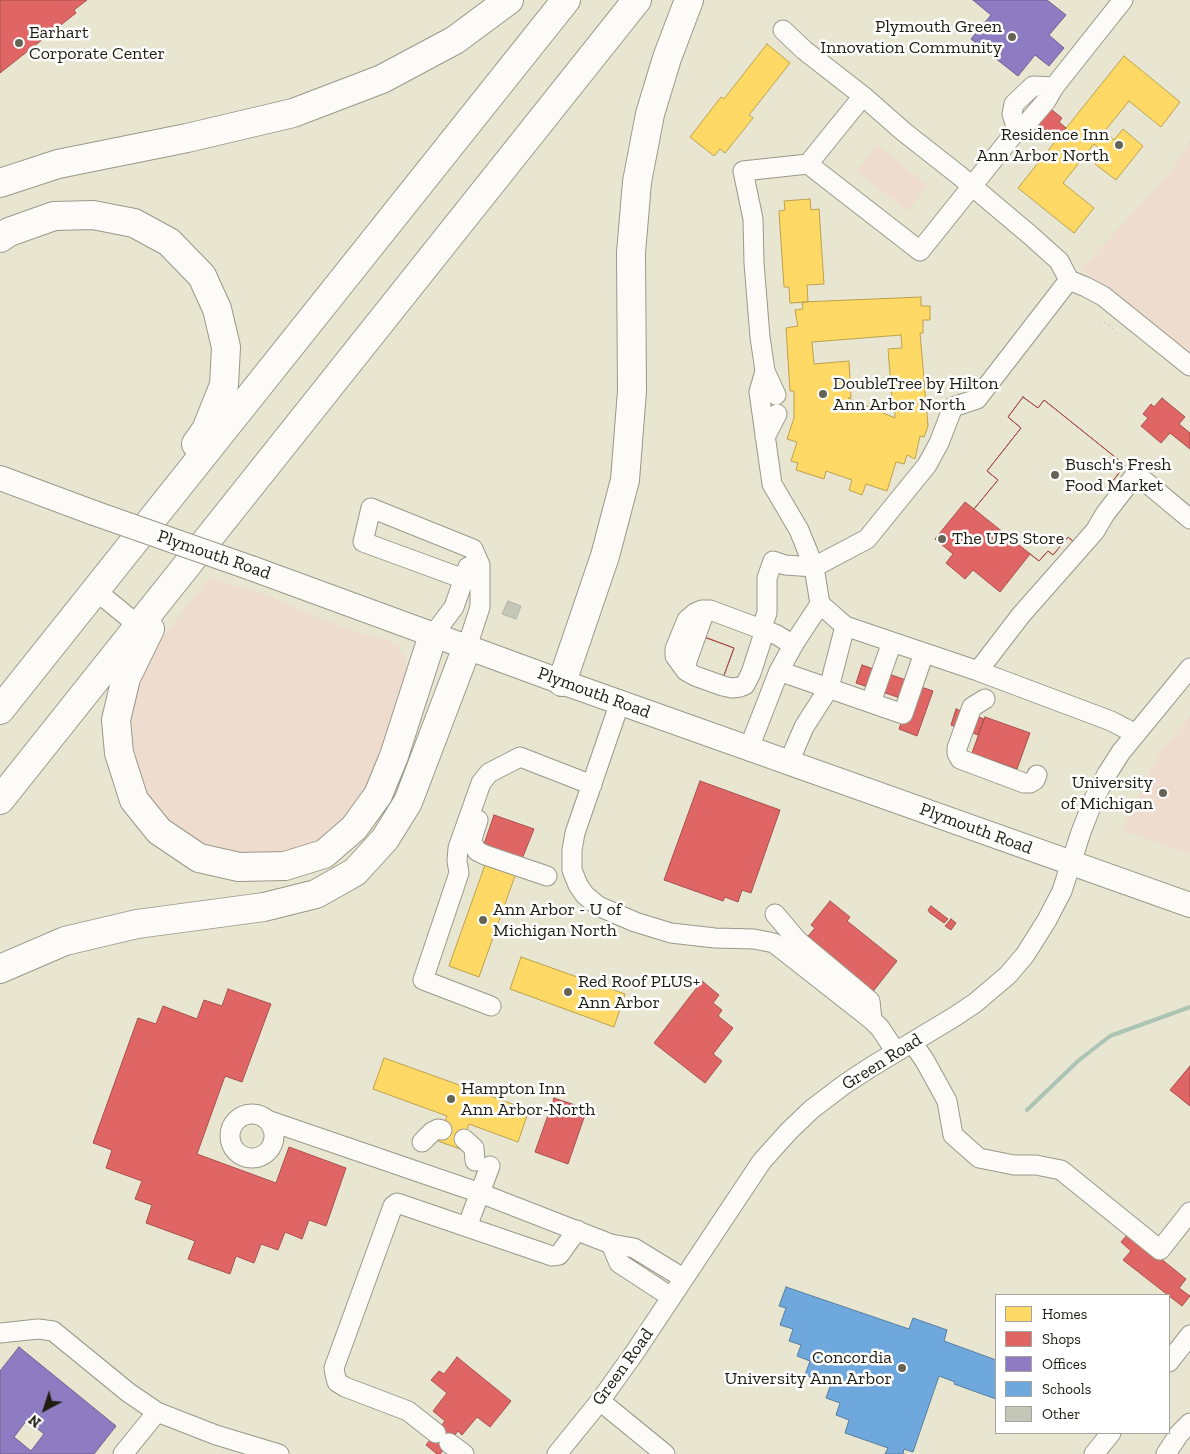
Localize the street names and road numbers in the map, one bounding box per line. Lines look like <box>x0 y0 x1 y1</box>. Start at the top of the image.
street label: Plymouth Road <box>154 525 274 585</box>
street label: Plymouth Road <box>535 663 653 723</box>
street label: Plymouth Road <box>917 799 1035 859</box>
street label: Green Road <box>838 1029 926 1095</box>
street label: Green Road <box>588 1324 658 1410</box>

